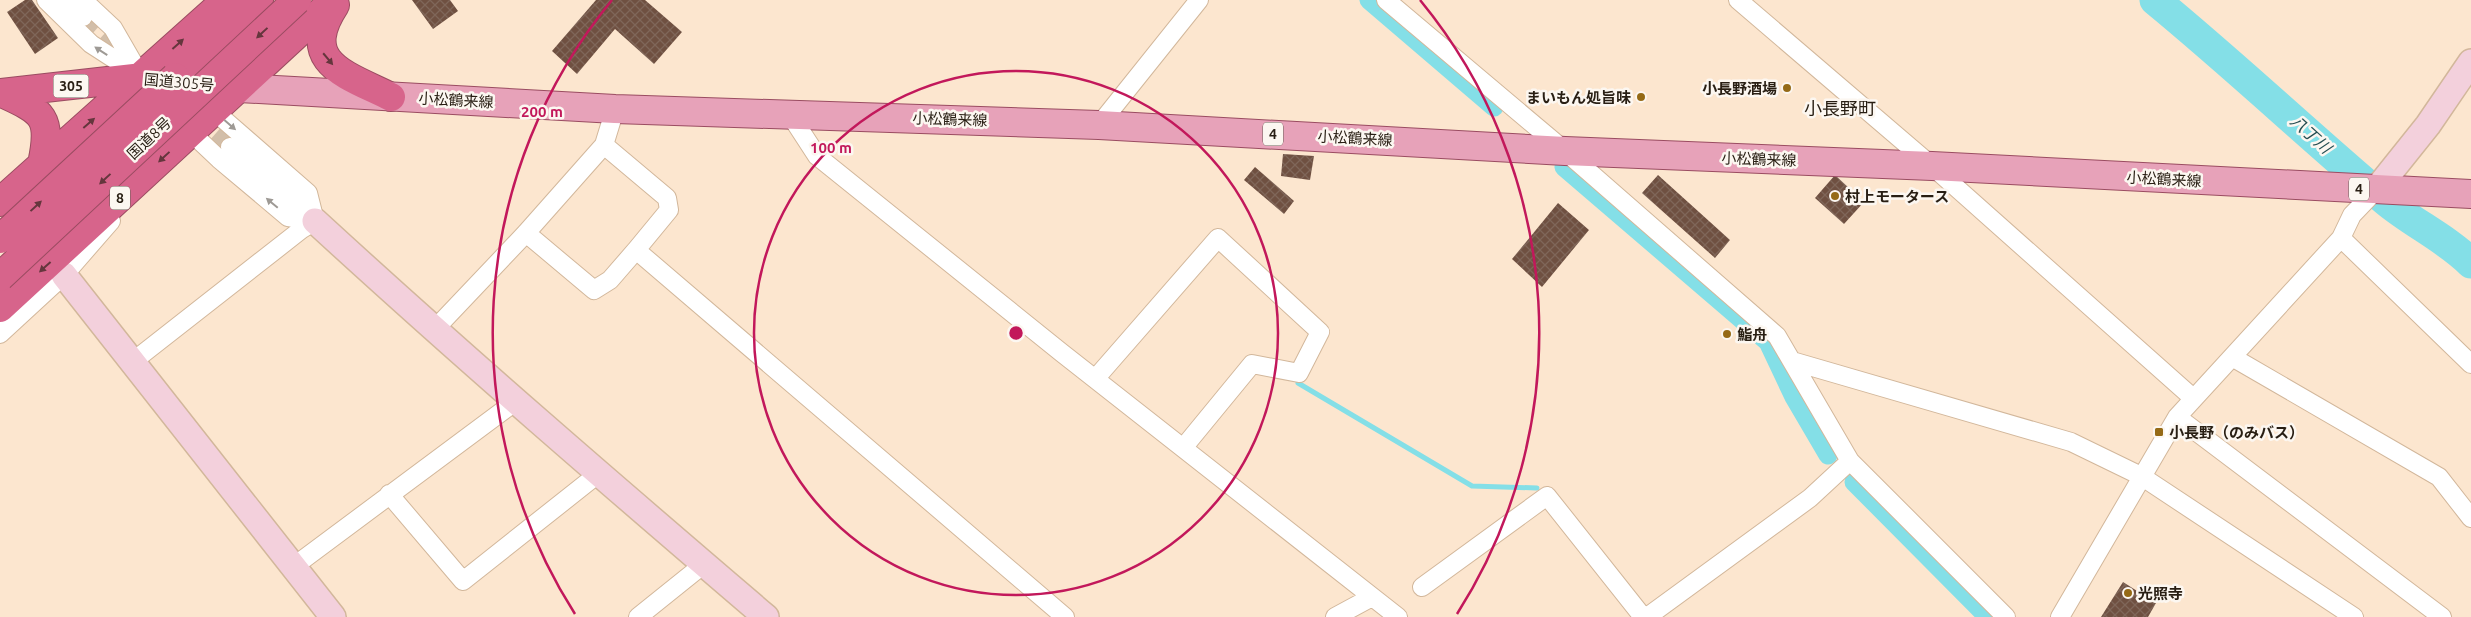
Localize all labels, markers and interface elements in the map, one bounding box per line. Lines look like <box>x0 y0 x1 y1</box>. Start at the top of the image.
one-way arrow <box>256 27 268 39</box>
one-way arrow <box>171 38 183 50</box>
one-way arrow <box>94 46 108 55</box>
one-way arrow <box>323 52 334 65</box>
street label: 国道305号 <box>143 70 215 94</box>
road number: 305 <box>54 74 88 98</box>
place label: 小長野酒場 <box>1702 80 1777 97</box>
marker: 小長野酒場 <box>1781 82 1793 94</box>
place label: まいもん処旨味 <box>1526 89 1631 106</box>
street label: 小松鶴来線 <box>418 90 494 110</box>
marker: まいもん処旨味 <box>1635 91 1647 103</box>
district label: 小長野町 <box>1804 98 1876 118</box>
text: 200 m <box>521 103 563 120</box>
street label: 小松鶴来線 <box>912 109 988 129</box>
water label: 八丁川 <box>2287 111 2336 158</box>
street label: 国道8号 <box>124 114 174 162</box>
one-way arrow <box>82 118 95 129</box>
one-way arrow <box>224 119 236 131</box>
road number: 4 <box>1263 122 1283 146</box>
street label: 小松鶴来線 <box>1317 128 1393 148</box>
text: 100 m <box>810 139 852 156</box>
street label: 小松鶴来線 <box>1721 149 1797 169</box>
one-way arrow <box>159 151 171 163</box>
street label: 小松鶴来線 <box>2126 169 2202 189</box>
one-way arrow <box>100 173 112 185</box>
road number: 4 <box>2349 178 2369 200</box>
road number: 8 <box>110 187 130 210</box>
place label: 村上モータース <box>1845 188 1949 205</box>
marker: 村上モータース <box>1829 190 1841 202</box>
one-way arrow <box>266 197 278 209</box>
one-way arrow <box>29 200 41 212</box>
one-way arrow <box>39 261 51 273</box>
centre of rings <box>1007 324 1025 342</box>
place label: 鮨舟 <box>1737 326 1767 343</box>
marker: 鮨舟 <box>1721 328 1733 340</box>
place label: 小長野（のみバス） <box>2169 424 2304 441</box>
marker: 小長野（のみバス） <box>2153 426 2165 438</box>
place label: 光照寺 <box>2138 585 2183 602</box>
marker: 光照寺 <box>2122 587 2134 599</box>

